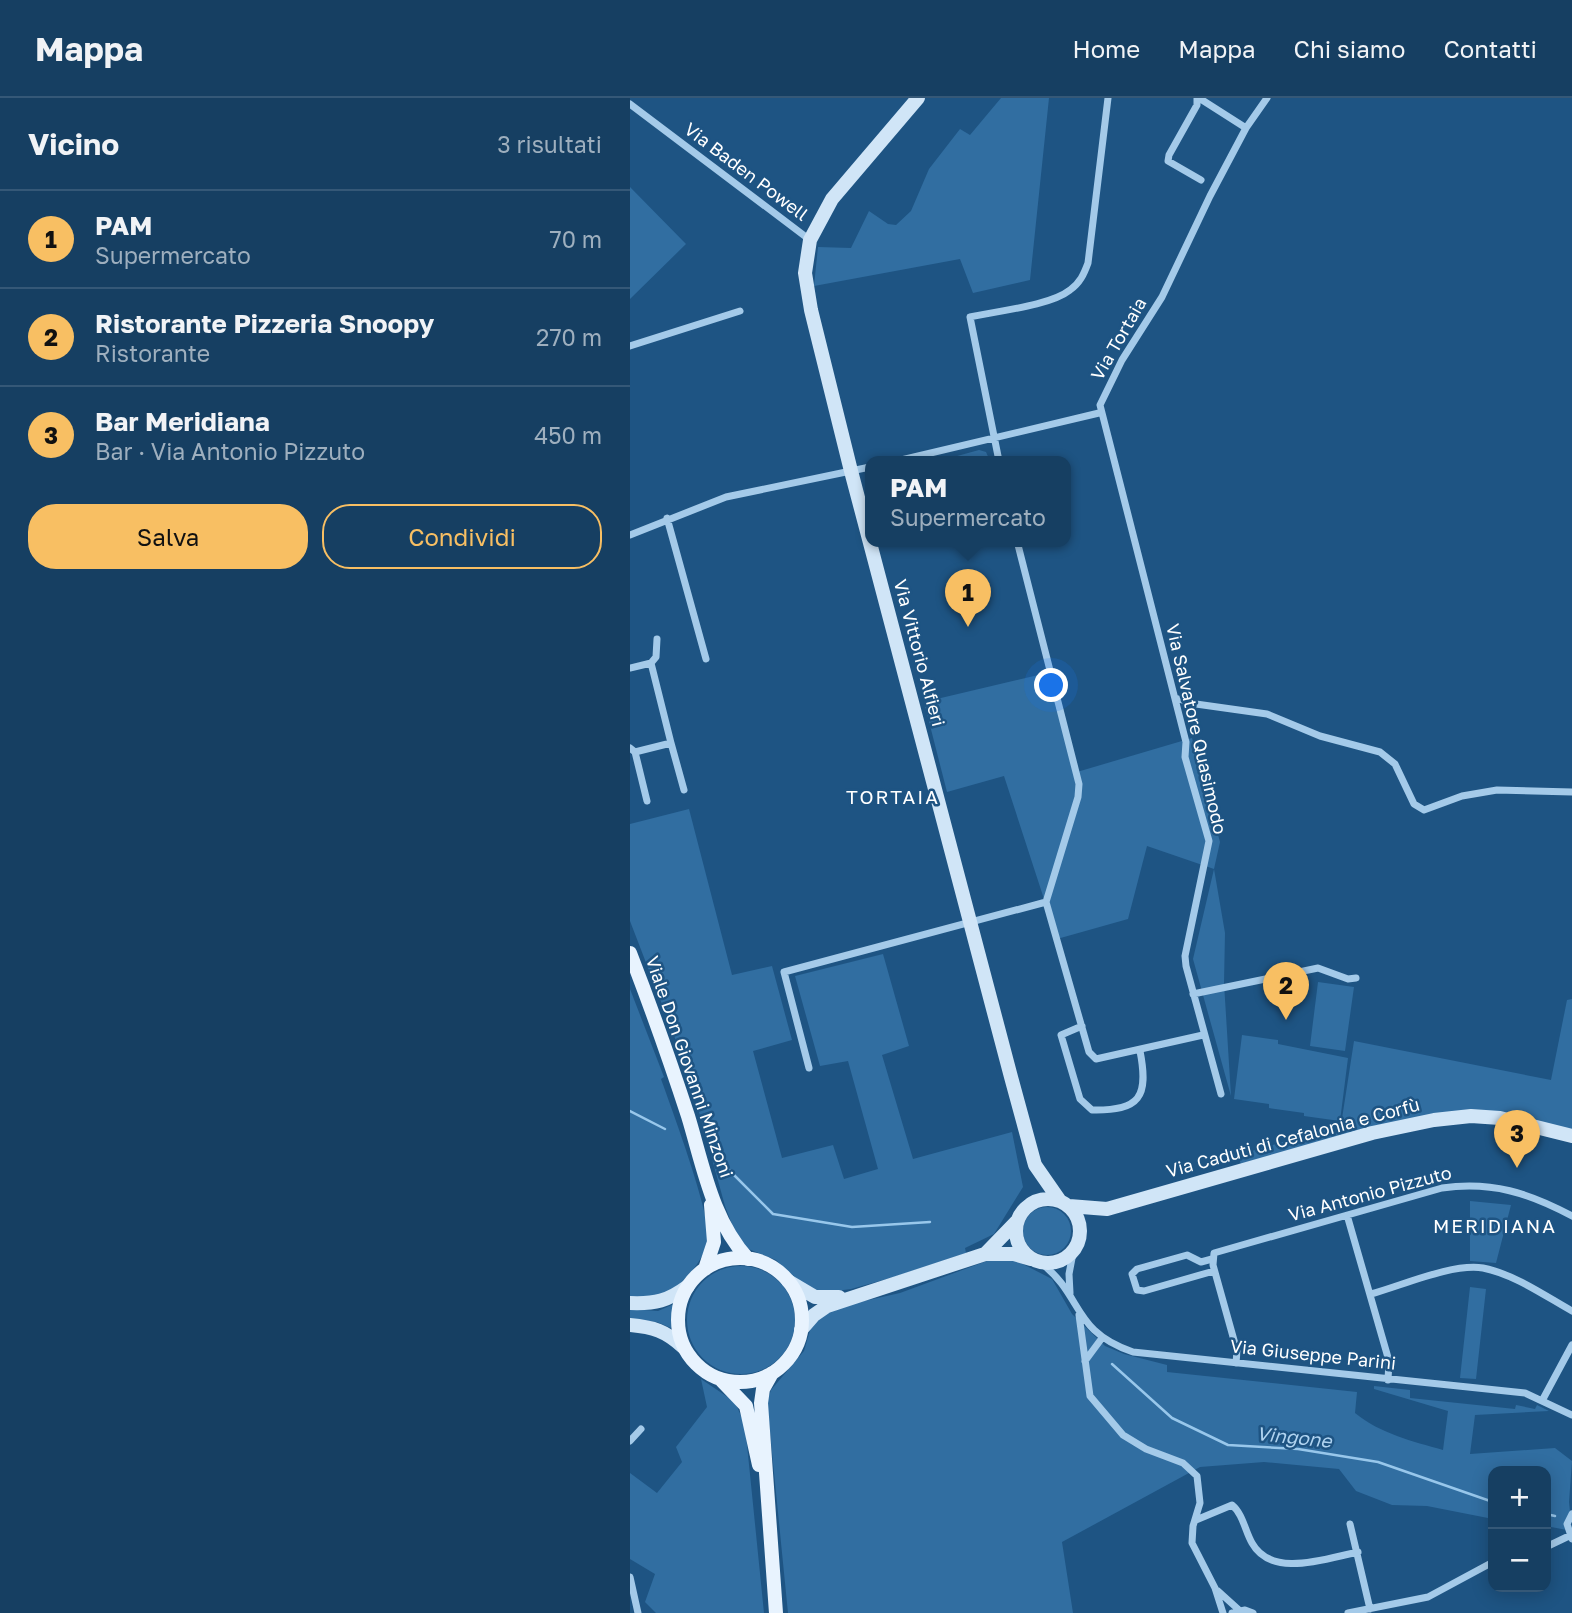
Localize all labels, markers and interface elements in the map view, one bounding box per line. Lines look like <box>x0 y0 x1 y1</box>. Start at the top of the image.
text: Mappa <box>35 29 143 68</box>
text: Home <box>1072 34 1140 63</box>
text: Mappa <box>1178 34 1256 63</box>
text: Chi siamo <box>1294 34 1405 63</box>
text: Contatti <box>1443 34 1537 63</box>
street label: Via Baden Powell <box>680 117 813 225</box>
text: Vicino <box>28 126 119 162</box>
text: 3 risultati <box>497 130 602 158</box>
text: PAM <box>95 210 152 241</box>
text: 1 <box>45 225 57 253</box>
text: 70 m <box>549 225 602 253</box>
text: Supermercato <box>95 241 251 269</box>
street label: Via Tortaia <box>1086 293 1151 384</box>
text: Ristorante Pizzeria Snoopy <box>95 308 434 339</box>
text: 2 <box>44 323 58 351</box>
text: 270 m <box>536 323 602 351</box>
text: Ristorante <box>95 339 210 367</box>
text: Bar Meridiana <box>95 406 270 437</box>
text: 3 <box>44 421 58 449</box>
text: 450 m <box>534 421 602 449</box>
text: Bar · Via Antonio Pizzuto <box>95 437 365 465</box>
popup <box>865 456 1071 547</box>
text: PAM <box>890 472 947 503</box>
text: Supermercato <box>890 503 1046 531</box>
button: Salva <box>28 504 308 569</box>
button: Condividi <box>322 504 602 569</box>
pin: 1 <box>945 569 991 627</box>
street label: Via Vittorio Alfieri <box>890 577 950 729</box>
street label: Via Salvatore Quasimodo <box>1162 621 1232 836</box>
your location <box>1034 668 1068 702</box>
district label: TORTAIA <box>846 785 940 808</box>
street label: Viale Don Giovanni Minzoni <box>642 953 738 1180</box>
pin: 2 <box>1263 962 1309 1020</box>
street label: Via Caduti di Cefalonia e Corfù <box>1164 1093 1422 1181</box>
pin: 3 <box>1494 1110 1540 1168</box>
street label: Via Antonio Pizzuto <box>1286 1161 1454 1225</box>
district label: MERIDIANA <box>1433 1214 1557 1237</box>
street label: Via Giuseppe Parini <box>1229 1334 1397 1374</box>
water label: Vingone <box>1255 1421 1335 1452</box>
map controls <box>1488 1466 1551 1592</box>
button: + <box>1488 1466 1551 1529</box>
button: − <box>1488 1529 1551 1592</box>

